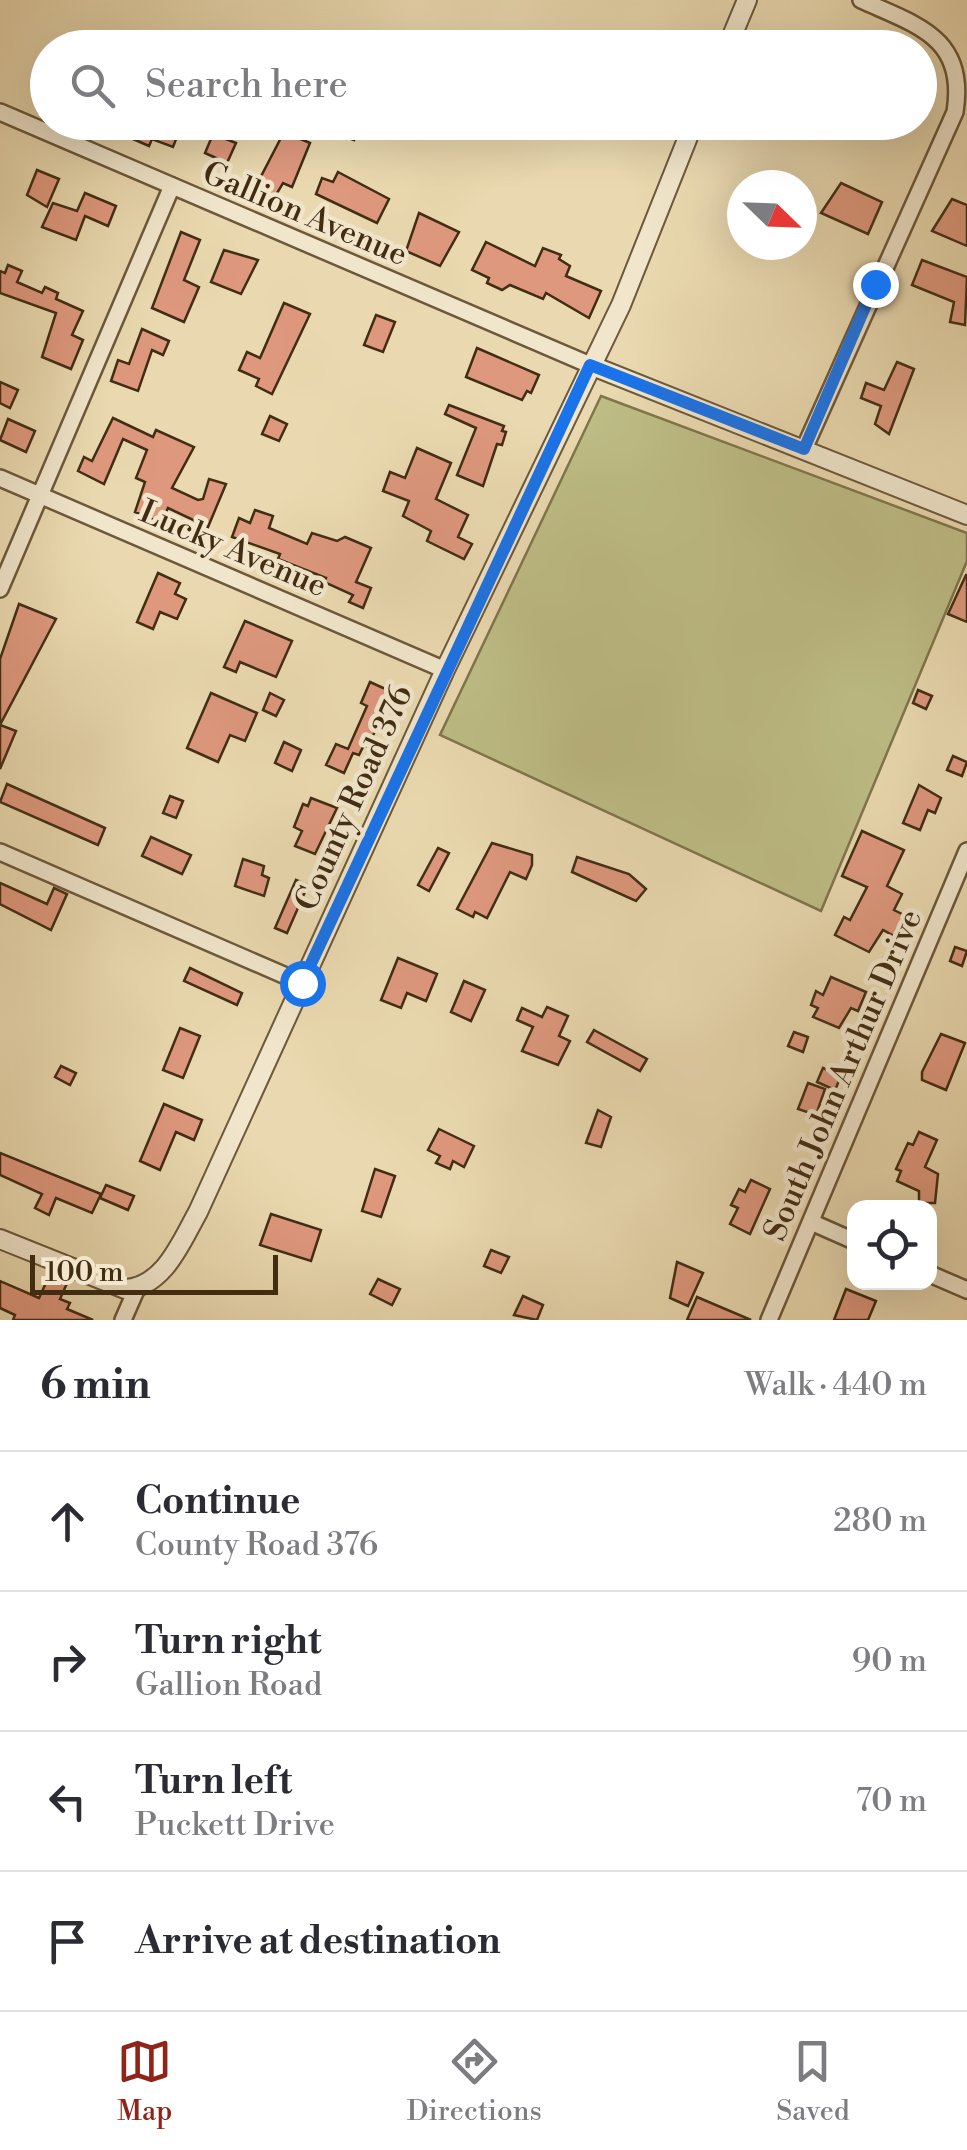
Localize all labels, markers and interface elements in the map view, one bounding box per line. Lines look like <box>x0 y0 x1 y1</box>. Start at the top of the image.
search box <box>30 30 937 140</box>
icon: search <box>65 58 120 113</box>
text: Search here <box>145 62 348 109</box>
street label: Gallion Avenue <box>197 153 413 275</box>
north arrow <box>727 170 817 260</box>
route end <box>853 262 899 308</box>
street label: Lucky Avenue <box>133 492 333 606</box>
street label: County Road 376 <box>286 679 422 917</box>
street label: South John Arthur Drive <box>755 903 931 1247</box>
route start <box>280 961 326 1007</box>
map controls <box>847 1200 937 1290</box>
button: locate <box>847 1200 937 1290</box>
scale bar <box>30 1250 278 1294</box>
text: 100 m <box>45 1255 124 1290</box>
text: 6 min <box>40 1359 151 1412</box>
text: Walk · 440 m <box>745 1365 927 1405</box>
text: Continue <box>135 1478 300 1525</box>
icon: ahead <box>40 1494 95 1549</box>
text: 280 m <box>833 1501 927 1541</box>
text: County Road 376 <box>135 1525 378 1565</box>
text: Turn right <box>135 1618 321 1665</box>
icon: right <box>40 1634 95 1689</box>
text: 90 m <box>852 1641 927 1681</box>
text: Gallion Road <box>135 1665 322 1705</box>
text: Turn left <box>135 1758 292 1805</box>
icon: left <box>40 1774 95 1829</box>
text: 70 m <box>856 1781 927 1821</box>
text: Puckett Drive <box>135 1805 335 1845</box>
icon: arrive <box>40 1914 95 1969</box>
text: Arrive at destination <box>135 1918 501 1965</box>
tab: Map <box>117 2034 172 2129</box>
tab: Directions <box>407 2034 542 2129</box>
tab: Saved <box>776 2034 850 2129</box>

